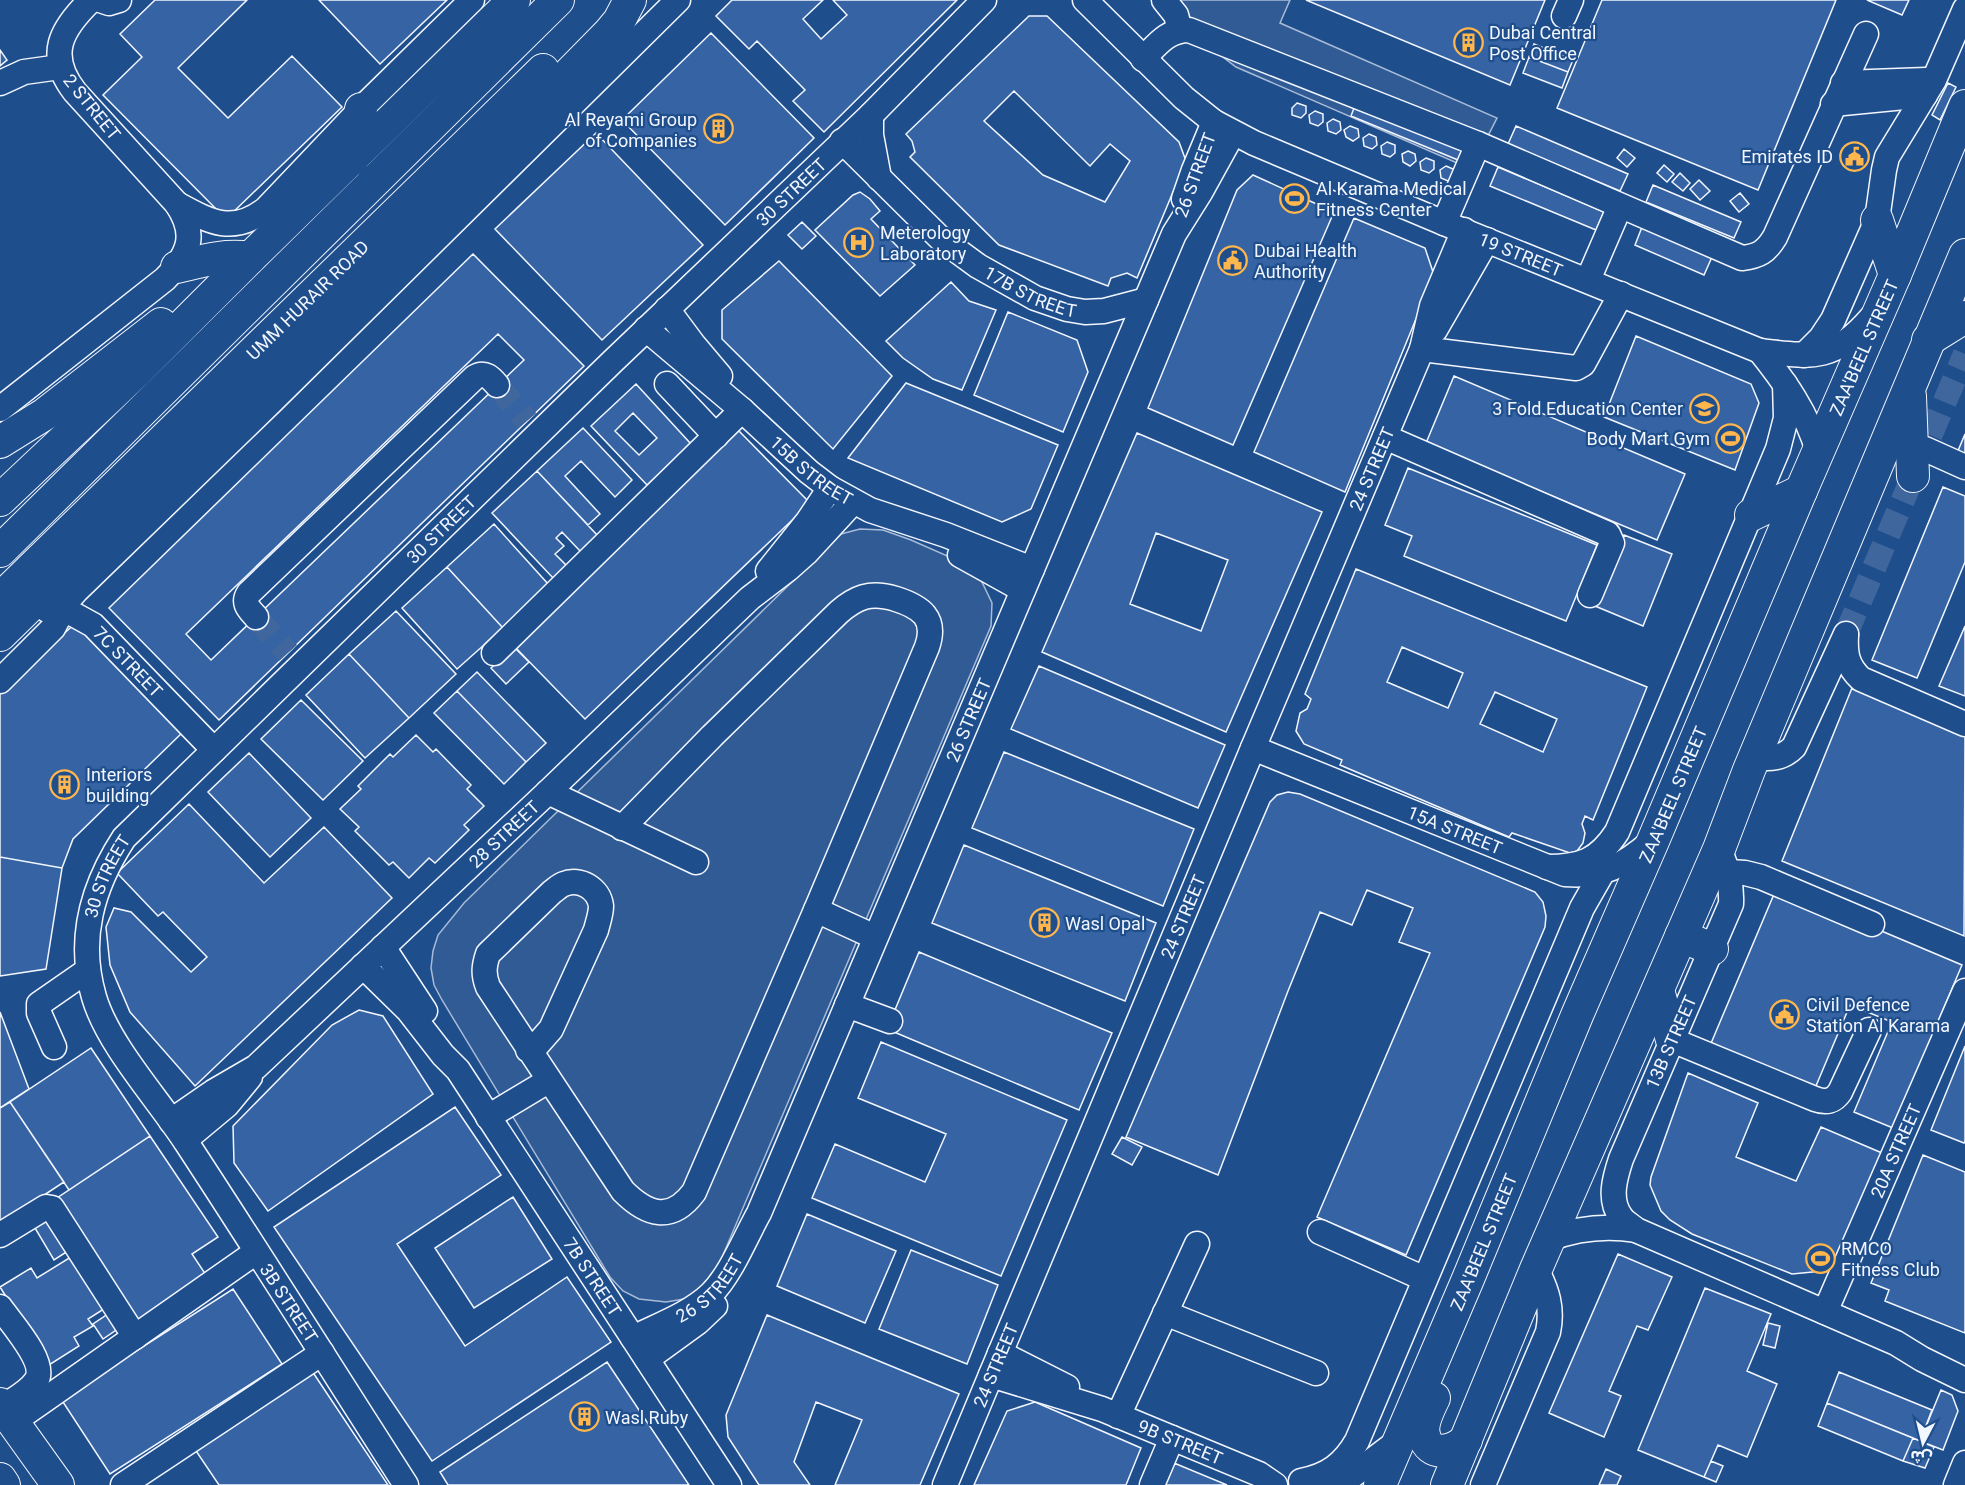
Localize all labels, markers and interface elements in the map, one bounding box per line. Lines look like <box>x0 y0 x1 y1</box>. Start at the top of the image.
place label: Dubai Central Post Office <box>1489 22 1596 64</box>
building icon: Dubai Central Post Office <box>1452 26 1484 58</box>
street label: 2 STREET <box>59 70 125 144</box>
place label: Al Reyami Group of Companies <box>565 109 697 151</box>
building icon: Al Reyami Group of Companies <box>702 113 734 145</box>
street label: 26 STREET <box>1170 130 1220 220</box>
public building icon: Emirates ID <box>1838 140 1870 172</box>
place label: Emirates ID <box>1741 146 1833 167</box>
street label: 30 STREET <box>751 153 830 230</box>
place label: Al Karama Medical Fitness Center <box>1316 178 1467 220</box>
sports icon: Al Karama Medical Fitness Center <box>1279 182 1311 214</box>
place label: Meterology Laboratory <box>880 222 971 264</box>
hospital icon: Meterology Laboratory <box>843 226 875 258</box>
street label: 19 STREET <box>1476 228 1566 281</box>
street label: UMM HURAIR ROAD <box>242 236 373 364</box>
place label: Dubai Health Authority <box>1254 240 1357 282</box>
public building icon: Dubai Health Authority <box>1217 244 1249 276</box>
street label: 17B STREET <box>981 261 1078 321</box>
street label: ZAA'BEEL STREET <box>1825 276 1902 419</box>
school or university icon: 3 Fold Education Center <box>1688 392 1720 424</box>
place label: 3 Fold Education Center <box>1492 398 1683 419</box>
sports icon: Body Mart Gym <box>1715 422 1747 454</box>
street label: 24 STREET <box>1344 424 1398 514</box>
place label: Body Mart Gym <box>1586 428 1710 449</box>
street label: 15B STREET <box>766 431 857 509</box>
street label: 30 STREET <box>402 490 480 567</box>
street label: 7C STREET <box>89 622 167 701</box>
street label: 26 STREET <box>941 675 995 765</box>
street label: ZAA'BEEL STREET <box>1634 723 1711 866</box>
place label: Interiors building <box>86 764 152 806</box>
building icon: Interiors building <box>49 768 81 800</box>
street label: 28 STREET <box>464 796 543 872</box>
street label: 15A STREET <box>1405 801 1506 858</box>
street label: 30 STREET <box>80 830 134 919</box>
street label: 24 STREET <box>1156 871 1209 962</box>
building icon: Wasl Opal <box>1028 907 1060 939</box>
place label: Wasl Opal <box>1065 913 1145 934</box>
street label: 13B STREET <box>1641 992 1701 1092</box>
place label: Civil Defence Station Al Karama <box>1806 994 1950 1036</box>
public building icon: Civil Defence Station Al Karama <box>1769 998 1801 1030</box>
street label: 20A STREET <box>1866 1100 1925 1201</box>
street label: ZAA'BEEL STREET <box>1445 1170 1521 1314</box>
street label: 7B STREET <box>560 1233 626 1320</box>
place label: RMCO Fitness Club <box>1841 1238 1940 1280</box>
sports icon: RMCO Fitness Club <box>1804 1242 1836 1274</box>
street label: 26 STREET <box>672 1250 747 1326</box>
street label: 3B STREET <box>256 1260 322 1347</box>
street label: 24 STREET <box>968 1320 1022 1410</box>
building icon: Wasl Ruby <box>568 1401 600 1433</box>
place label: Wasl Ruby <box>605 1407 689 1428</box>
north arrow <box>1893 1413 1953 1473</box>
street label: 9B STREET <box>1135 1415 1226 1468</box>
text: ش <box>1909 1447 1933 1468</box>

